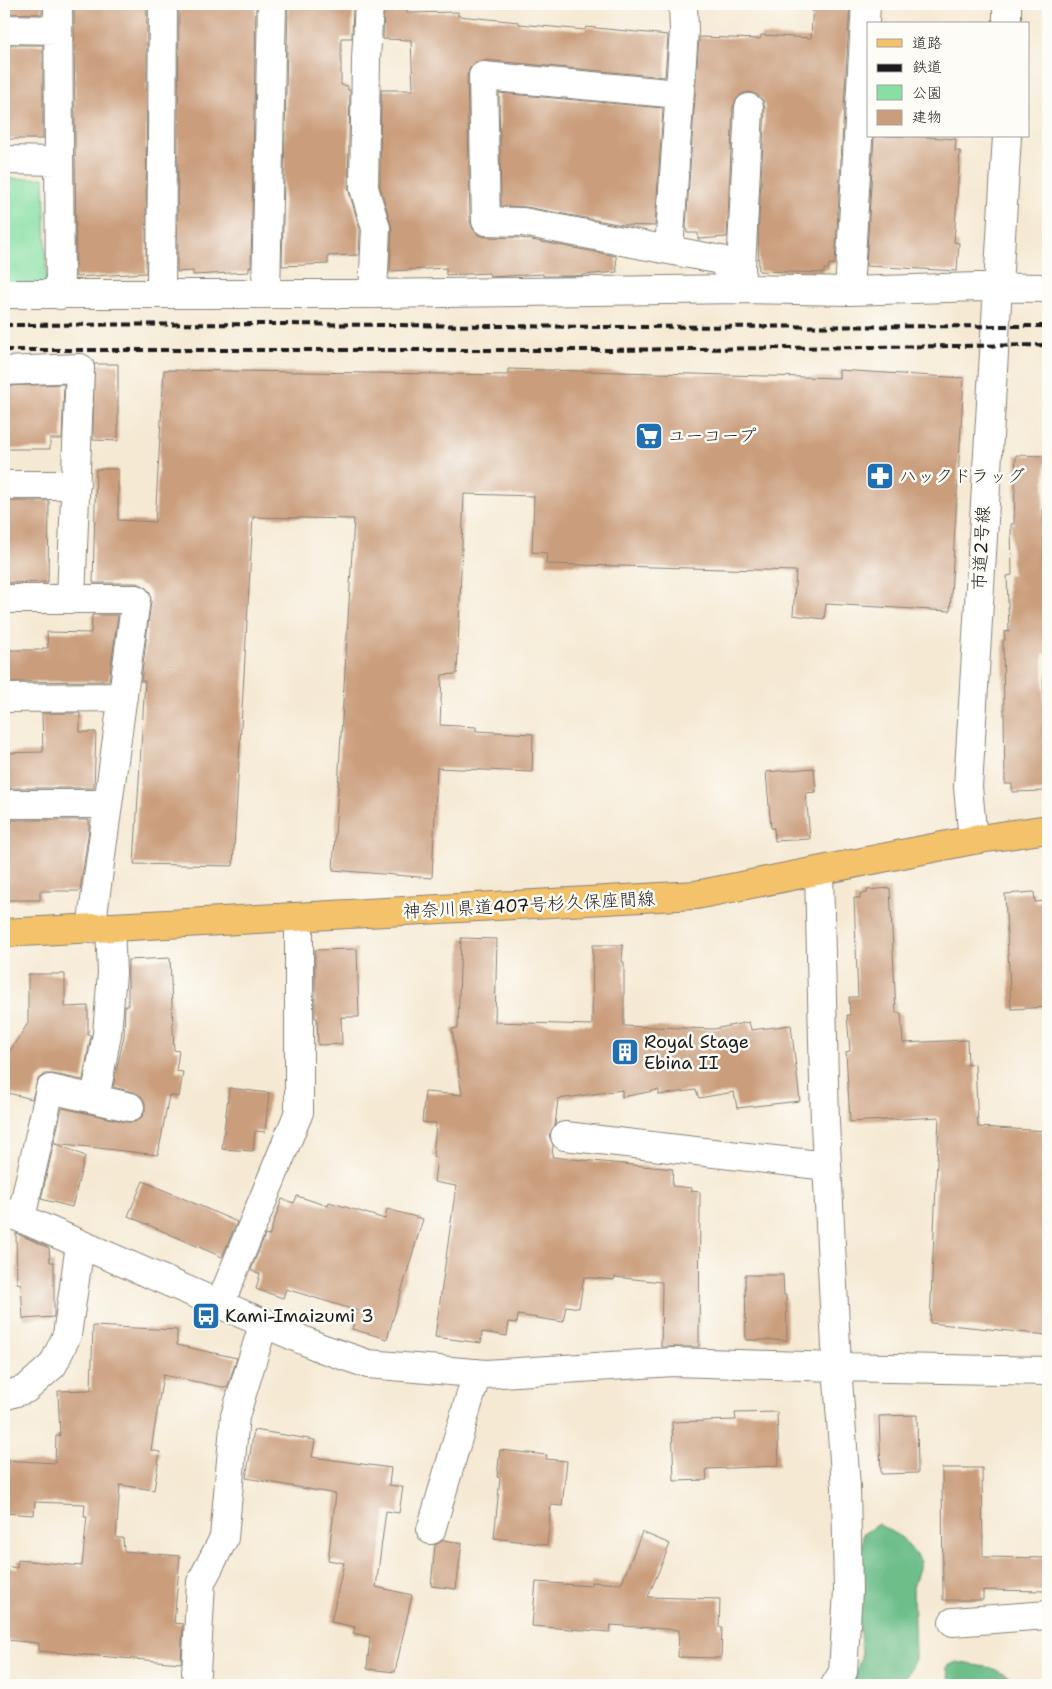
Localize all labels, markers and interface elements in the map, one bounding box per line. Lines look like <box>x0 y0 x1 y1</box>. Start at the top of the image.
legend <box>867 22 1030 138</box>
text: 道路 <box>912 33 942 53</box>
text: 鉄道 <box>912 57 942 77</box>
text: 公園 <box>912 83 942 103</box>
text: 建物 <box>912 107 942 127</box>
supermarket icon: ユーコープ <box>634 421 664 451</box>
place label: ユーコープ <box>668 424 757 448</box>
pharmacy icon: ハックドラッグ <box>865 461 895 491</box>
place label: ハックドラッグ <box>899 464 1025 488</box>
street label: 市道2号線 <box>967 505 995 591</box>
street label: 神奈川県道407号杉久保座間線 <box>402 886 656 924</box>
place label: Royal Stage Ebina II <box>644 1030 749 1075</box>
building icon: Royal Stage Ebina II <box>610 1037 640 1067</box>
bus stop icon: Kami-Imaizumi 3 <box>191 1301 221 1331</box>
place label: Kami-Imaizumi 3 <box>225 1304 374 1328</box>

